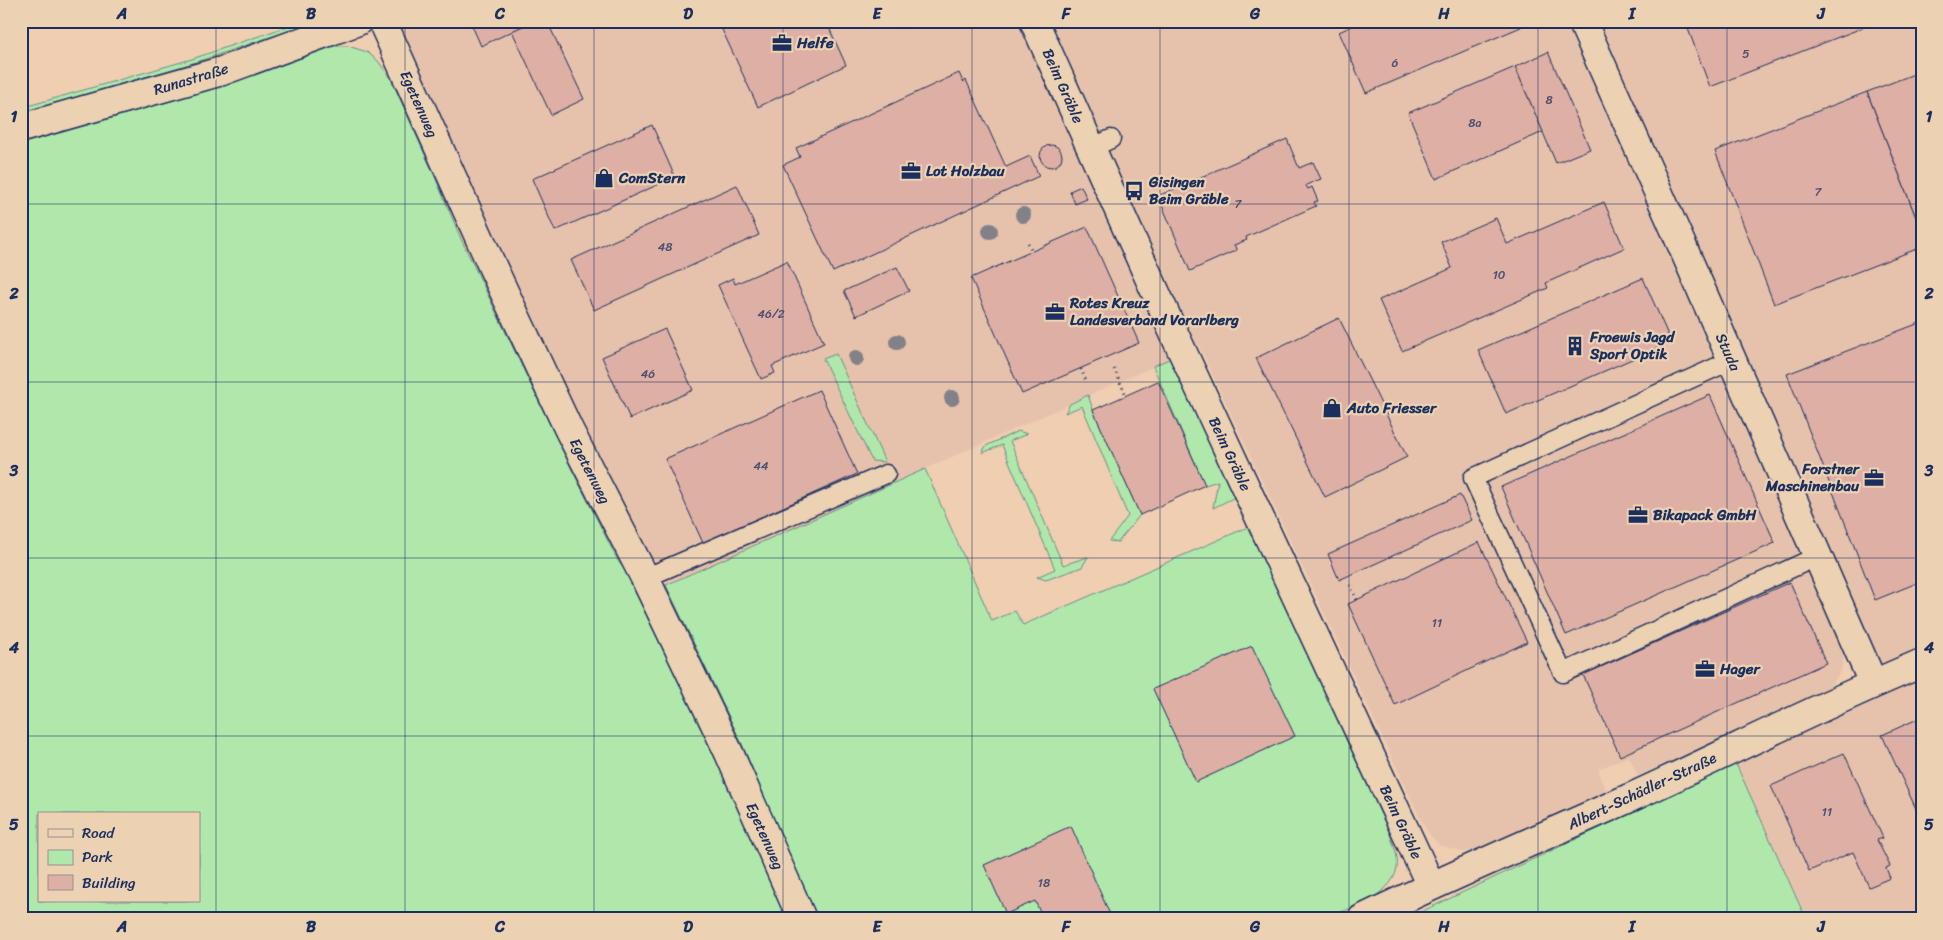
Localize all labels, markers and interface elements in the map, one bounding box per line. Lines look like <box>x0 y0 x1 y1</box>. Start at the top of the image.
text: A <box>116 0 127 28</box>
text: B <box>306 0 317 28</box>
text: C <box>494 0 506 28</box>
text: D <box>683 0 693 28</box>
text: E <box>873 0 883 28</box>
text: F <box>1061 0 1072 28</box>
text: G <box>1249 0 1261 28</box>
text: H <box>1437 0 1450 28</box>
text: I <box>1628 0 1637 28</box>
text: J <box>1816 0 1826 28</box>
place label: Helfe <box>796 30 834 56</box>
office icon: Helfe <box>771 32 793 54</box>
house number: 5 <box>1742 43 1750 65</box>
street label: Beim Gräble <box>1035 44 1091 128</box>
house number: 6 <box>1392 52 1399 74</box>
street label: Runastraße <box>150 55 232 103</box>
street label: Egetenweg <box>393 66 446 142</box>
house number: 8 <box>1545 89 1553 111</box>
text: 1 <box>11 102 18 131</box>
text: 1 <box>1926 102 1933 131</box>
house number: 8a <box>1468 112 1482 134</box>
place label: Lot Holzbau <box>926 158 1005 184</box>
office icon: Lot Holzbau <box>900 160 922 182</box>
place label: ComStern <box>618 165 686 191</box>
shop icon: ComStern <box>593 167 615 189</box>
place label: Gisingen Beim Gräble <box>1148 169 1229 212</box>
bus stop icon: Gisingen Beim Gräble <box>1123 180 1145 202</box>
house number: 7 <box>1815 181 1823 203</box>
house number: 7 <box>1235 193 1243 215</box>
house number: 48 <box>658 236 672 258</box>
house number: 10 <box>1493 264 1506 286</box>
text: 2 <box>8 279 19 308</box>
text: 2 <box>1923 279 1934 308</box>
place label: Rotes Kreuz Landesverband Vorarlberg <box>1069 290 1239 333</box>
office icon: Rotes Kreuz Landesverband Vorarlberg <box>1044 301 1066 323</box>
house number: 46/2 <box>757 303 785 325</box>
place label: Froewis Jagd Sport Optik <box>1589 324 1675 367</box>
street label: Studa <box>1708 329 1748 376</box>
building icon: Froewis Jagd Sport Optik <box>1564 335 1586 357</box>
house number: 46 <box>641 363 655 385</box>
place label: Auto Friesser <box>1346 395 1438 421</box>
shop icon: Auto Friesser <box>1321 397 1343 419</box>
street label: Beim Gräble <box>1201 412 1259 496</box>
street label: Egetenweg <box>562 433 618 509</box>
house number: 44 <box>753 455 769 477</box>
text: 3 <box>9 456 19 485</box>
place label: Forstner Maschinenbau <box>1765 456 1861 499</box>
text: 3 <box>1924 456 1934 485</box>
office icon: Forstner Maschinenbau <box>1863 467 1885 489</box>
place label: Bikapack GmbH <box>1653 502 1757 528</box>
office icon: Bikapack GmbH <box>1627 504 1649 526</box>
house number: 11 <box>1432 612 1442 634</box>
text: 4 <box>8 633 19 662</box>
text: 4 <box>1923 633 1934 662</box>
place label: Hager <box>1719 656 1761 682</box>
office icon: Hager <box>1694 658 1716 680</box>
street label: Albert-Schädler-Straße <box>1562 745 1721 837</box>
street label: Beim Gräble <box>1372 780 1430 864</box>
street label: Egetenweg <box>739 798 792 874</box>
house number: 11 <box>1822 801 1832 823</box>
text: 5 <box>9 810 19 839</box>
text: 5 <box>1924 810 1934 839</box>
legend <box>38 812 200 902</box>
text: Road <box>82 820 115 846</box>
text: Park <box>82 844 113 870</box>
text: Building <box>82 870 136 896</box>
house number: 18 <box>1038 872 1050 894</box>
text: A <box>116 912 127 940</box>
text: B <box>306 912 317 940</box>
text: C <box>494 912 506 940</box>
text: D <box>683 912 693 940</box>
text: E <box>873 912 883 940</box>
text: F <box>1061 912 1072 940</box>
text: G <box>1249 912 1261 940</box>
text: H <box>1437 912 1450 940</box>
text: I <box>1628 912 1637 940</box>
text: J <box>1816 912 1826 940</box>

